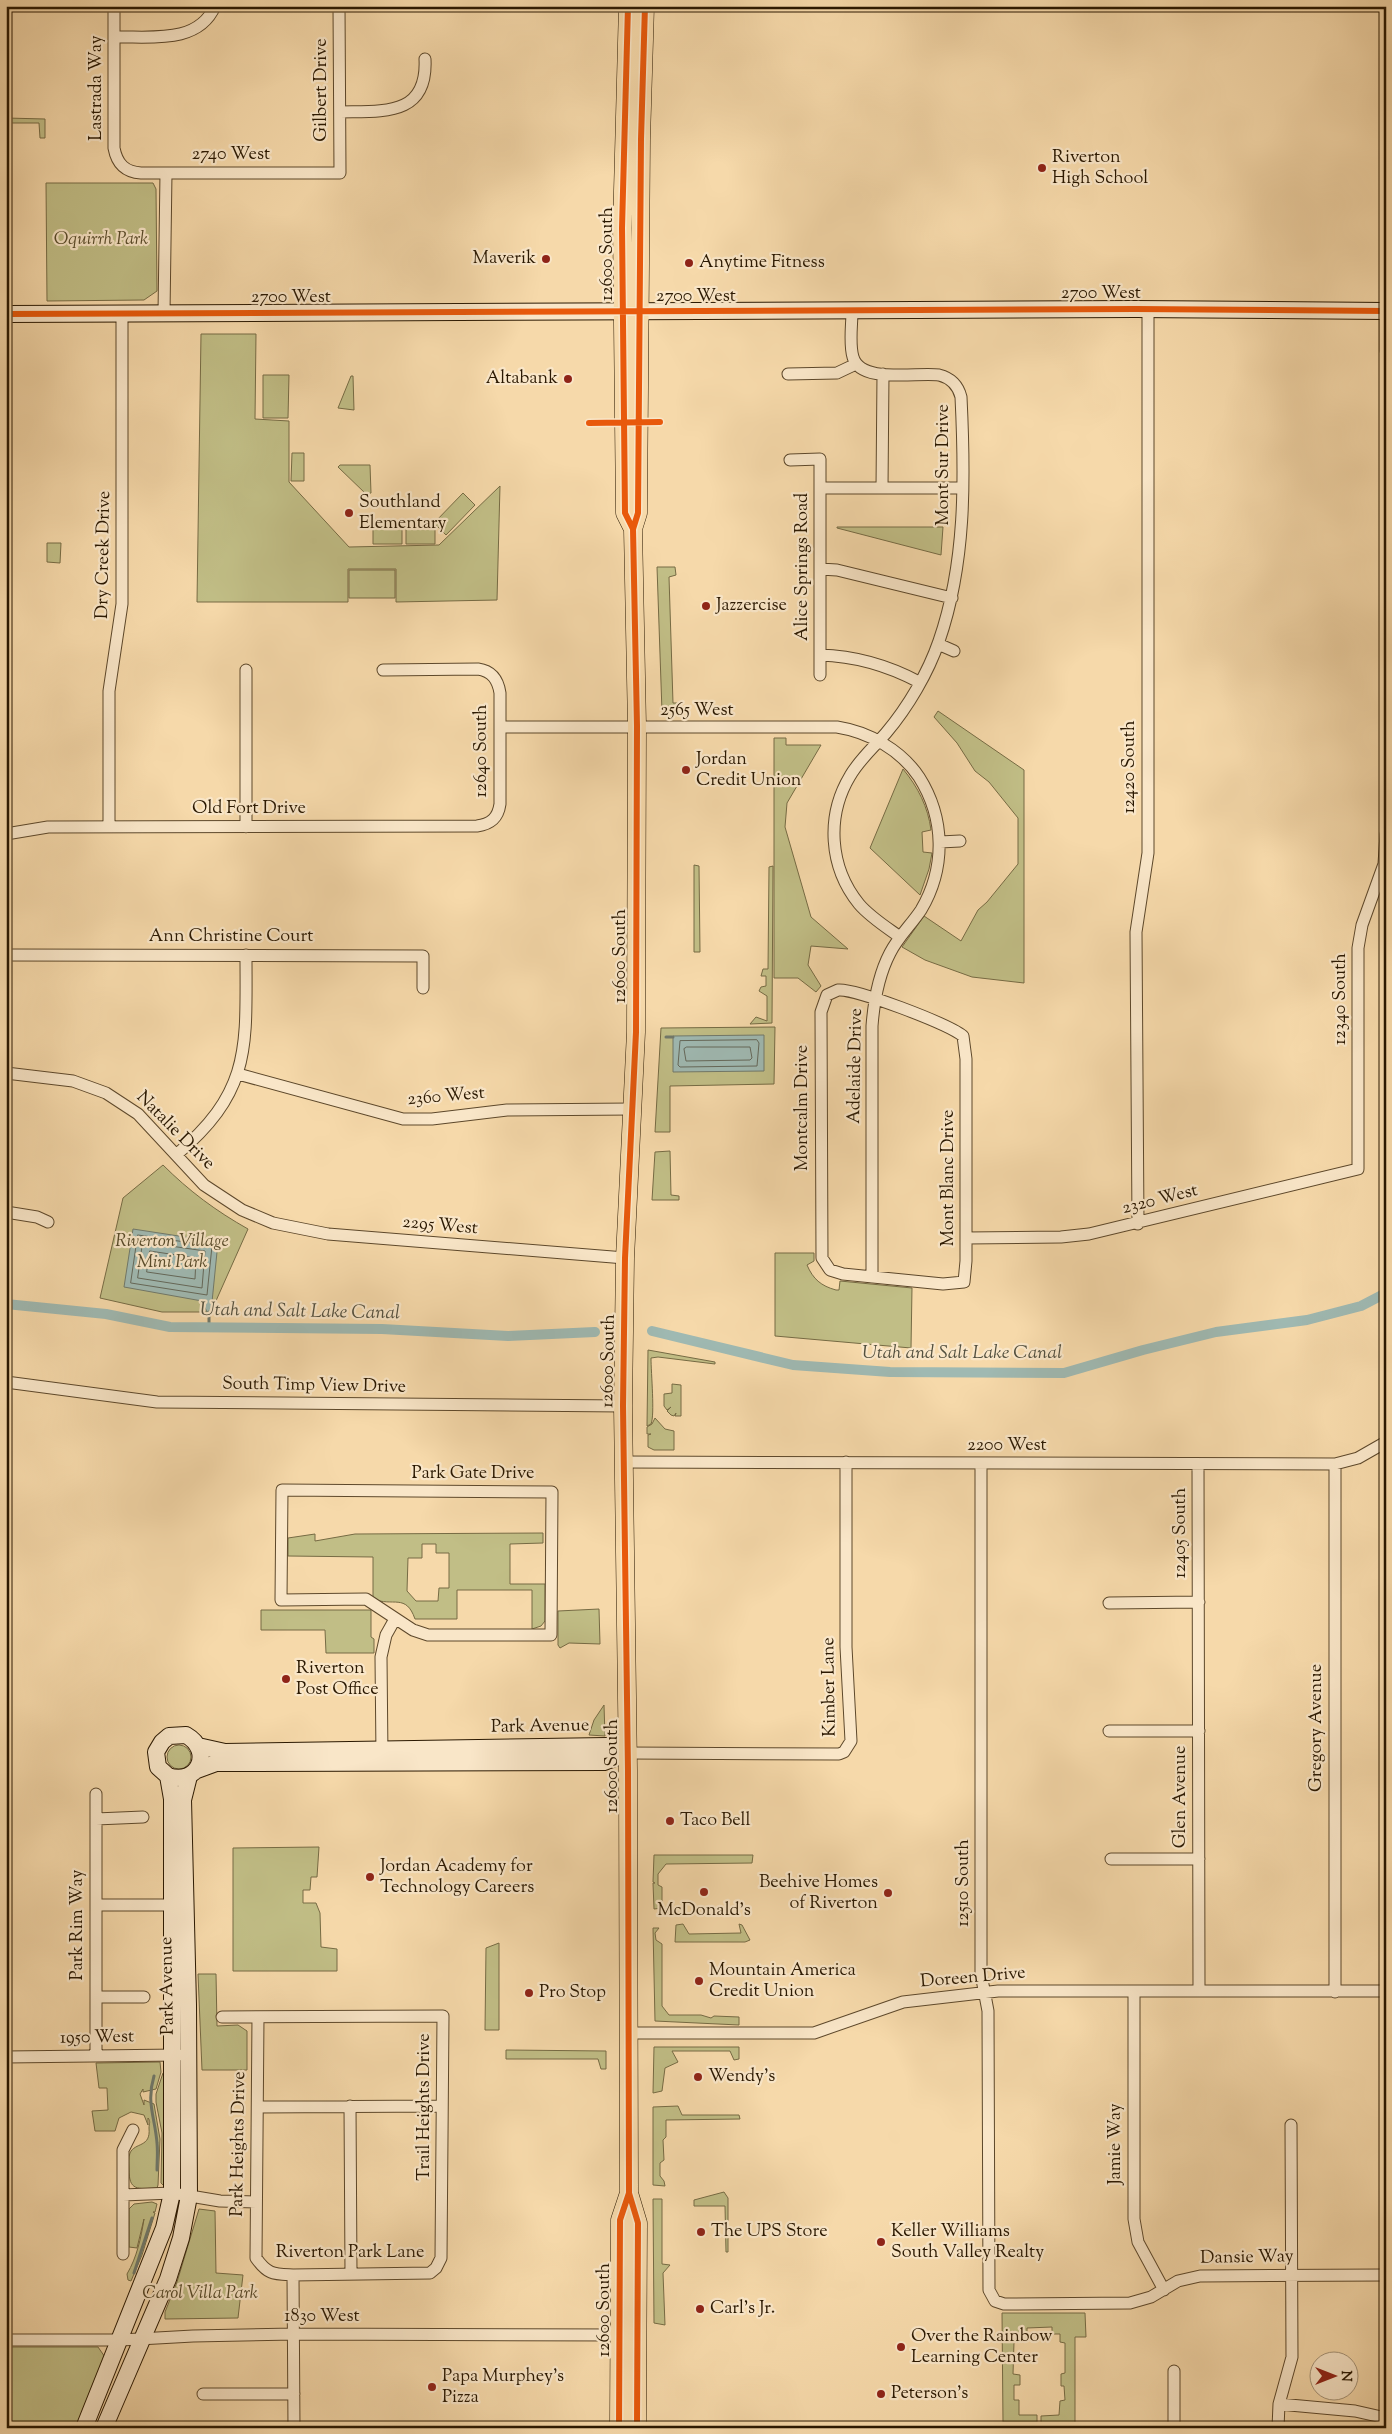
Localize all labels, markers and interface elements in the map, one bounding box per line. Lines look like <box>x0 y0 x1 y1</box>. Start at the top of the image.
street label: Lastrada Way <box>84 35 110 141</box>
street label: Gilbert Drive <box>309 38 335 142</box>
street label: 2740 West <box>192 142 270 168</box>
place label: Riverton High School <box>1052 145 1148 192</box>
marker: Riverton High School <box>1036 162 1048 174</box>
street label: 12600 South <box>595 207 621 301</box>
park label: Oquirrh Park <box>54 227 148 253</box>
place label: Maverik <box>472 246 536 272</box>
place label: Anytime Fitness <box>699 250 825 276</box>
marker: Maverik <box>540 253 552 265</box>
marker: Anytime Fitness <box>683 257 695 269</box>
street label: 2700 West <box>1061 281 1141 307</box>
street label: 2700 West <box>656 284 736 310</box>
street label: 2700 West <box>251 285 331 311</box>
place label: Altabank <box>486 366 558 392</box>
marker: Altabank <box>562 373 574 385</box>
street label: Mont Sur Drive <box>931 404 957 526</box>
place label: Southland Elementary <box>359 490 447 537</box>
street label: Dry Creek Drive <box>90 491 118 619</box>
street label: Alice Springs Road <box>790 493 816 641</box>
marker: Southland Elementary <box>343 507 355 519</box>
place label: Jazzercise <box>715 593 787 619</box>
marker: Jazzercise <box>700 600 712 612</box>
street label: 2565 West <box>660 698 734 724</box>
street label: 12640 South <box>469 704 495 798</box>
street label: 12420 South <box>1117 720 1143 814</box>
place label: Jordan Credit Union <box>695 747 802 794</box>
marker: Jordan Credit Union <box>680 764 692 776</box>
street label: Old Fort Drive <box>192 796 306 822</box>
street label: 12600 South <box>608 909 634 1003</box>
street label: Ann Christine Court <box>149 924 313 950</box>
street label: 12340 South <box>1328 953 1354 1045</box>
street label: Adelaide Drive <box>842 1008 870 1124</box>
street label: Montcalm Drive <box>790 1045 816 1171</box>
street label: 2360 West <box>406 1081 486 1113</box>
street label: Natalie Drive <box>130 1086 220 1176</box>
street label: Mont Blanc Drive <box>936 1110 962 1246</box>
street label: 2320 West <box>1119 1178 1201 1222</box>
street label: 2295 West <box>401 1210 479 1242</box>
park label: Riverton Village Mini Park <box>115 1229 229 1276</box>
water label: Utah and Salt Lake Canal <box>200 1297 400 1327</box>
street label: 12600 South <box>595 1313 623 1408</box>
water label: Utah and Salt Lake Canal <box>862 1340 1062 1367</box>
street label: South Timp View Drive <box>222 1371 406 1401</box>
street label: 2200 West <box>967 1433 1047 1459</box>
street label: Park Gate Drive <box>412 1461 534 1487</box>
street label: 12405 South <box>1168 1487 1194 1578</box>
street label: Kimber Lane <box>816 1637 844 1737</box>
place label: Riverton Post Office <box>296 1656 379 1703</box>
street label: Gregory Avenue <box>1304 1664 1330 1792</box>
marker: Riverton Post Office <box>280 1673 292 1685</box>
street label: Park Avenue <box>491 1713 589 1741</box>
street label: 12600 South <box>600 1719 626 1813</box>
street label: Glen Avenue <box>1168 1746 1194 1848</box>
place label: Taco Bell <box>680 1808 751 1834</box>
marker: Taco Bell <box>664 1815 676 1827</box>
street label: 12510 South <box>951 1839 977 1927</box>
place label: Jordan Academy for Technology Careers <box>379 1854 534 1901</box>
street label: Park Rim Way <box>65 1869 91 1980</box>
place label: Beehive Homes of Riverton <box>759 1870 878 1917</box>
marker: Jordan Academy for Technology Careers <box>364 1871 376 1883</box>
marker: McDonald's <box>698 1886 710 1898</box>
marker: Beehive Homes of Riverton <box>882 1887 894 1899</box>
place label: McDonald's <box>657 1898 751 1924</box>
street label: Park Avenue <box>154 1937 182 2035</box>
place label: Mountain America Credit Union <box>709 1958 856 2005</box>
street label: Doreen Drive <box>919 1960 1027 1996</box>
marker: Mountain America Credit Union <box>693 1975 705 1987</box>
place label: Pro Stop <box>539 1980 606 2006</box>
marker: Pro Stop <box>523 1987 535 1999</box>
street label: 1950 West <box>60 2024 134 2052</box>
street label: Trail Heights Drive <box>412 2033 438 2181</box>
place label: Wendy's <box>708 2064 775 2090</box>
street label: Park Heights Drive <box>225 2071 253 2217</box>
marker: Wendy's <box>692 2071 704 2083</box>
street label: Jamie Way <box>1103 2103 1129 2186</box>
place label: The UPS Store <box>711 2219 828 2245</box>
place label: Keller Williams South Valley Realty <box>891 2219 1044 2266</box>
marker: The UPS Store <box>695 2226 707 2238</box>
marker: Keller Williams South Valley Realty <box>875 2236 887 2248</box>
street label: Riverton Park Lane <box>276 2240 424 2266</box>
street label: Dansie Way <box>1200 2244 1294 2272</box>
street label: 12600 South <box>592 2263 618 2357</box>
park label: Carol Villa Park <box>142 2281 258 2307</box>
place label: Carl's Jr. <box>710 2296 775 2322</box>
marker: Carl's Jr. <box>694 2303 706 2315</box>
street label: 1830 West <box>284 2304 360 2330</box>
place label: Over the Rainbow Learning Center <box>911 2324 1053 2371</box>
marker: Over the Rainbow Learning Center <box>895 2341 907 2353</box>
north arrow <box>1310 2352 1360 2402</box>
place label: Papa Murphey's Pizza <box>442 2364 564 2411</box>
text: N <box>1335 2370 1355 2382</box>
marker: Papa Murphey's Pizza <box>426 2381 438 2393</box>
place label: Peterson's <box>891 2381 968 2407</box>
marker: Peterson's <box>875 2388 887 2400</box>

